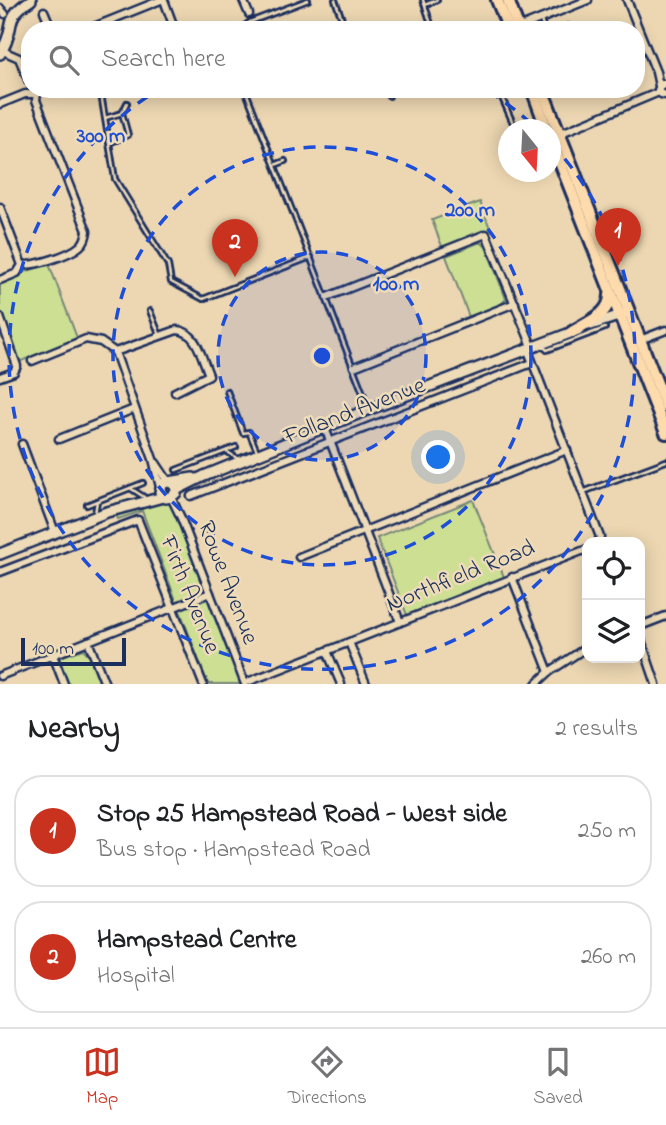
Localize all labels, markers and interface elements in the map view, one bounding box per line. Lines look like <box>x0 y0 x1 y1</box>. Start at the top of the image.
search box <box>21 21 645 98</box>
icon: search <box>45 41 83 79</box>
text: Search here <box>101 41 226 79</box>
north arrow <box>498 119 561 182</box>
text: 300 m <box>76 122 125 152</box>
text: 200 m <box>444 196 495 226</box>
pin: 1 <box>595 208 641 266</box>
pin: 2 <box>212 219 258 277</box>
text: 100 m <box>373 270 419 300</box>
centre of rings <box>310 344 334 368</box>
street label: Folland Avenue <box>278 369 431 455</box>
your location <box>421 440 455 474</box>
street label: Rowe Avenue <box>187 516 267 650</box>
street label: Firth Avenue <box>149 530 229 660</box>
street label: Northfield Road <box>381 531 541 623</box>
map controls <box>582 537 645 663</box>
button: locate <box>582 537 645 600</box>
button: layers <box>582 600 645 663</box>
scale bar <box>21 635 126 667</box>
text: 100 m <box>32 636 74 663</box>
text: Nearby <box>28 708 120 752</box>
text: 2 results <box>555 713 638 746</box>
text: Stop 25 Hampstead Road - West side <box>97 796 507 834</box>
text: 1 <box>49 815 57 848</box>
text: 250 m <box>578 815 636 848</box>
text: Bus stop · Hampstead Road <box>97 834 370 867</box>
text: Hampstead Centre <box>97 922 296 960</box>
text: 2 <box>47 941 59 974</box>
text: 260 m <box>581 941 636 974</box>
text: Hospital <box>97 960 175 993</box>
tab: Map <box>83 1043 121 1112</box>
tab: Directions <box>288 1043 367 1112</box>
tab: Saved <box>533 1043 583 1112</box>

